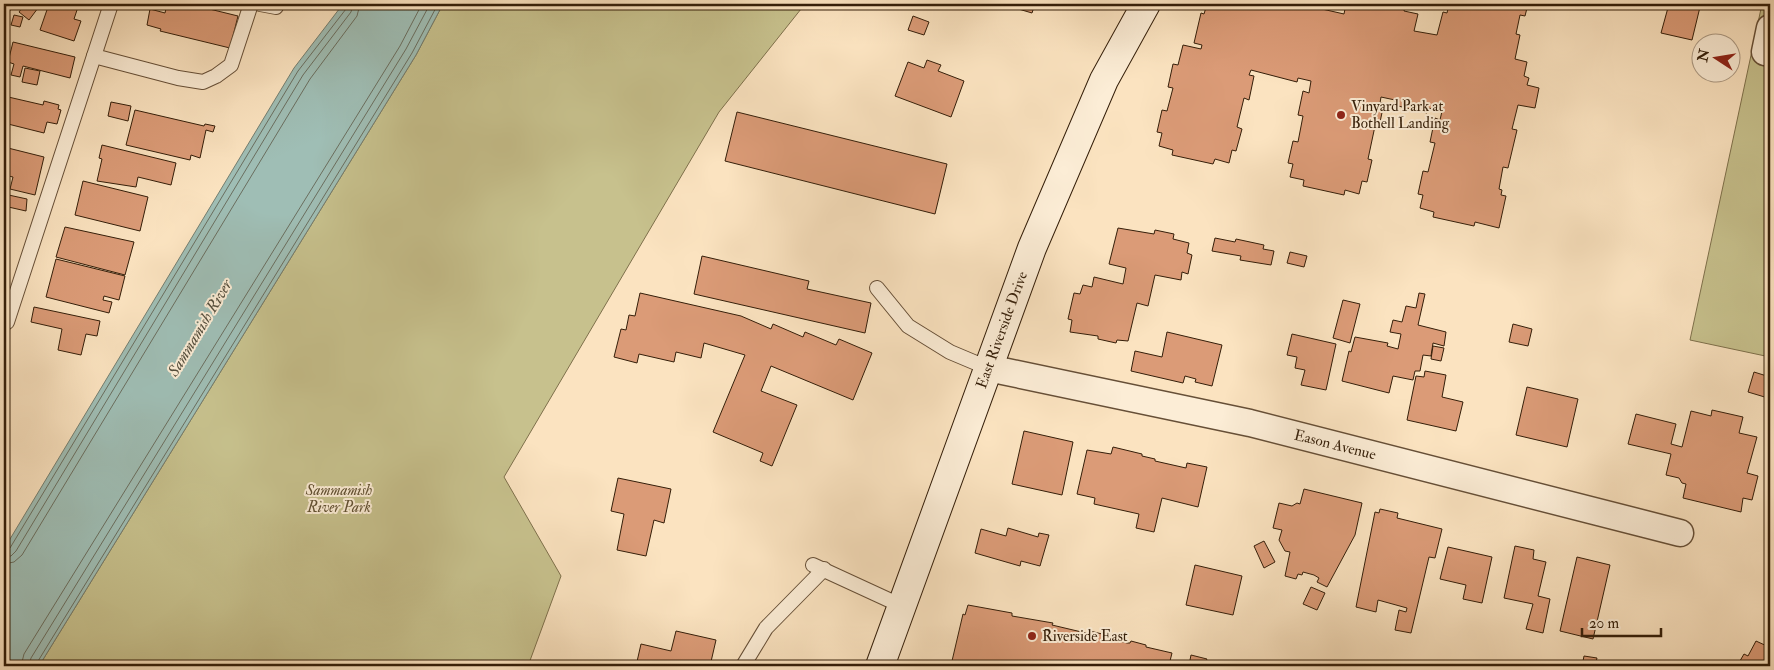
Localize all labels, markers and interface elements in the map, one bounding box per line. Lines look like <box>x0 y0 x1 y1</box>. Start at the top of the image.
north arrow <box>1692 32 1742 82</box>
text: N <box>1694 47 1713 64</box>
place label: Vinyard Park at Bothell Landing <box>1351 97 1450 133</box>
marker: Vinyard Park at Bothell Landing <box>1335 109 1347 121</box>
street label: East Riverside Drive <box>972 269 1032 391</box>
water label: Sammamish River <box>163 275 237 381</box>
street label: Eason Avenue <box>1292 426 1378 464</box>
park label: Sammamish River Park <box>305 481 373 517</box>
scale bar <box>1582 605 1660 637</box>
text: 20 m <box>1589 614 1619 633</box>
place label: Riverside East <box>1042 627 1128 646</box>
marker: Riverside East <box>1026 630 1038 642</box>

